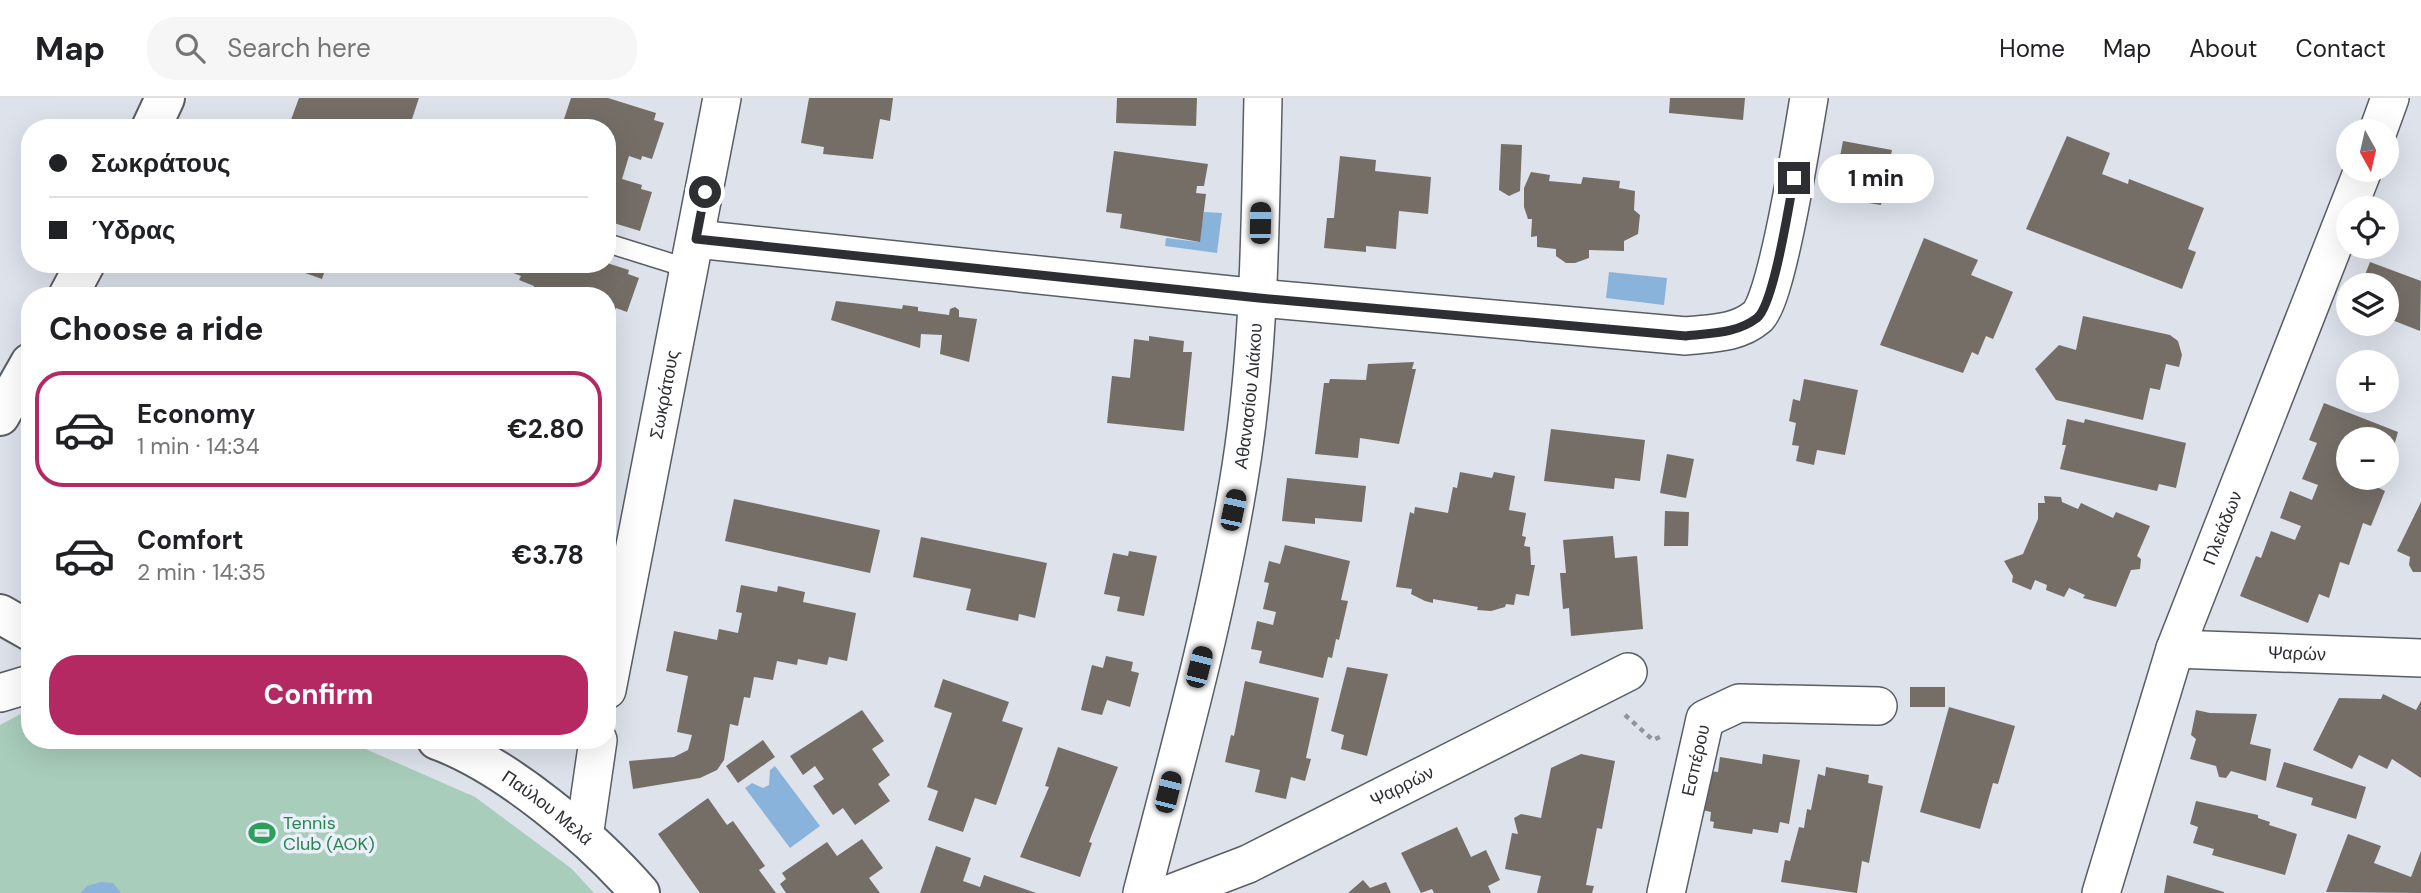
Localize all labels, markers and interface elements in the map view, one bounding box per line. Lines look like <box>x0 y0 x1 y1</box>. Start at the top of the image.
search box <box>147 17 637 80</box>
text: Map <box>35 27 105 70</box>
icon: search <box>171 29 209 67</box>
text: Search here <box>227 31 371 65</box>
text: Home <box>1999 33 2065 64</box>
text: Map <box>2103 33 2151 64</box>
text: About <box>2189 33 2258 64</box>
text: Contact <box>2296 33 2386 64</box>
north arrow <box>2336 119 2399 182</box>
map controls <box>2336 119 2399 490</box>
text: Σωκράτους <box>91 146 231 180</box>
callout: 1 min <box>1818 154 1934 202</box>
route end <box>1778 162 1810 194</box>
text: 1 min <box>1848 163 1904 193</box>
route start <box>689 176 721 208</box>
button: locate <box>2336 196 2399 259</box>
car <box>1250 202 1271 244</box>
text: Ύδρας <box>91 213 176 247</box>
button: layers <box>2336 273 2399 336</box>
text: Choose a ride <box>49 308 264 350</box>
street label: Αθανασίου Διάκου <box>1229 322 1268 471</box>
street label: Σωκράτους <box>644 348 685 441</box>
button: + <box>2336 350 2399 413</box>
text: Economy <box>137 397 255 431</box>
icon: car <box>53 398 116 461</box>
text: €2.80 <box>507 412 584 446</box>
button: − <box>2336 427 2399 490</box>
text: 1 min · 14:34 <box>137 431 260 461</box>
car <box>1219 487 1248 533</box>
street label: Πλειάδων <box>2197 487 2248 568</box>
text: Comfort <box>137 523 243 557</box>
icon: car <box>53 524 116 587</box>
text: €3.78 <box>512 538 584 572</box>
text: 2 min · 14:35 <box>137 557 266 587</box>
street label: Ψαρών <box>2267 640 2326 667</box>
car <box>1184 644 1215 690</box>
button: Confirm <box>49 655 588 735</box>
street label: Εσπέρου <box>1676 722 1715 798</box>
street label: Ψαρρών <box>1366 760 1438 812</box>
street label: Παύλου Μελά <box>497 765 598 851</box>
car <box>1153 769 1184 815</box>
place label: Tennis Club (AOK) <box>283 811 375 856</box>
sports icon: Tennis Club (AOK) <box>247 818 277 848</box>

